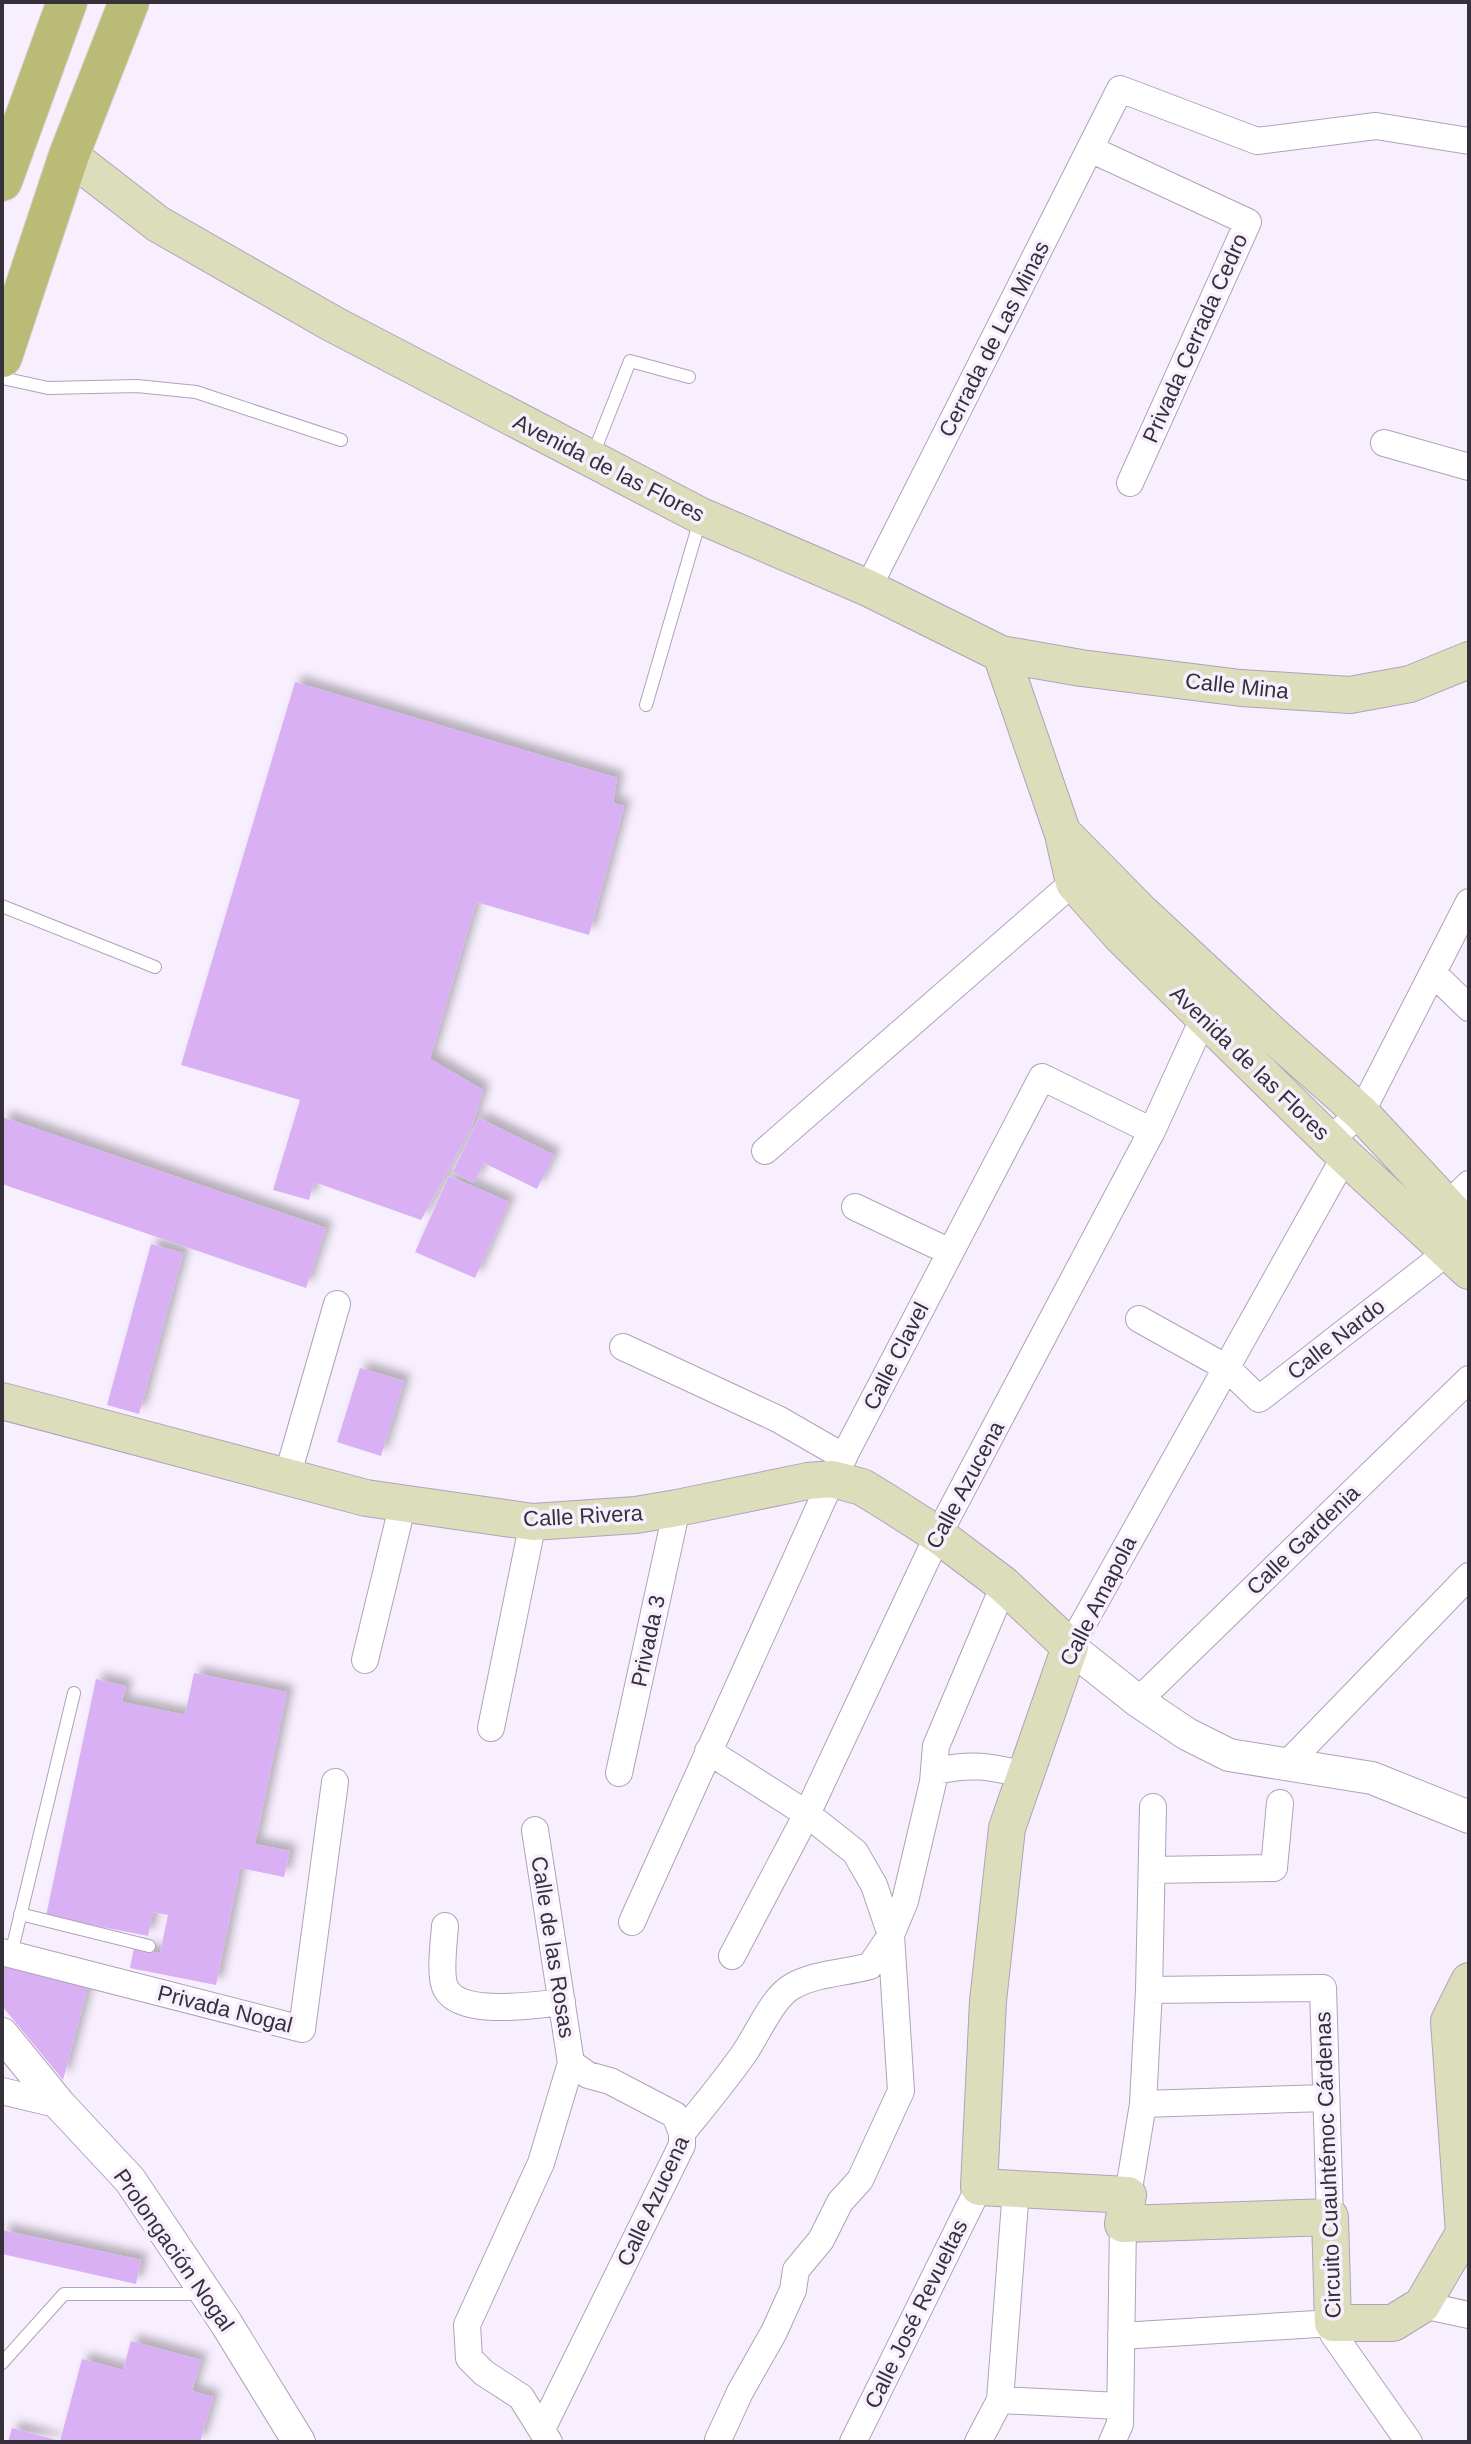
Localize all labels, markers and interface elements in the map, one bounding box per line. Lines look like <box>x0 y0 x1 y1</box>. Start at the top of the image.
street label: Privada Cerrada Cedro <box>1138 230 1252 446</box>
street label: Cerrada de Las Minas <box>934 237 1054 441</box>
street label: Avenida de las Flores <box>509 409 709 527</box>
street label: Calle Mina <box>1184 668 1291 704</box>
street label: Avenida de las Flores <box>1165 981 1335 1145</box>
street label: Calle Nardo <box>1283 1293 1389 1385</box>
street label: Calle Clavel <box>858 1298 934 1414</box>
street label: Calle Azucena <box>921 1416 1009 1553</box>
street label: Calle Gardenia <box>1242 1480 1365 1600</box>
street label: Calle Rivera <box>523 1500 644 1532</box>
street label: Calle Amapola <box>1055 1531 1142 1670</box>
street label: Privada 3 <box>626 1593 670 1689</box>
street label: Calle de las Rosas <box>526 1854 580 2040</box>
street label: Privada Nogal <box>155 1980 295 2038</box>
street label: Circuito Cuauhtémoc Cárdenas <box>1310 2011 1346 2319</box>
street label: Calle Azucena <box>612 2131 694 2270</box>
street label: Prolongación Nogal <box>109 2164 239 2336</box>
street label: Calle José Revueltas <box>859 2216 973 2412</box>

